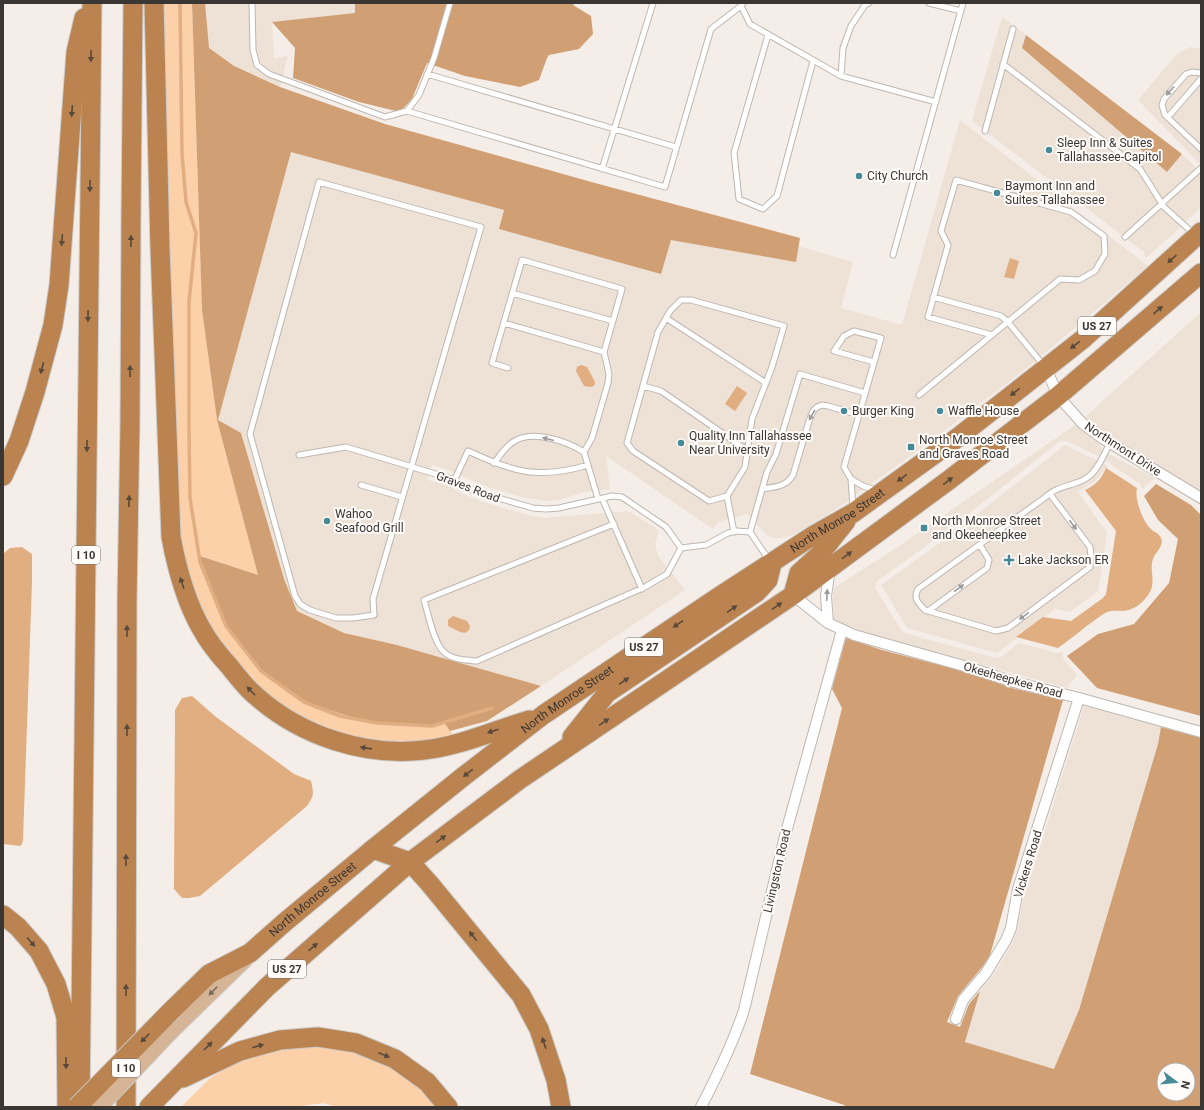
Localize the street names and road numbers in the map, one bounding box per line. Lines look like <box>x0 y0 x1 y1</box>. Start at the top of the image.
road number: US 27 <box>1078 317 1116 335</box>
street label: Northmont Drive <box>1082 419 1164 479</box>
street label: Graves Road <box>434 468 502 506</box>
street label: North Monroe Street <box>787 486 887 556</box>
road number: I 10 <box>72 546 100 564</box>
road number: US 27 <box>625 638 663 656</box>
street label: Okeeheepkee Road <box>962 659 1064 701</box>
street label: North Monroe Street <box>518 663 616 736</box>
street label: Livingston Road <box>761 828 793 914</box>
street label: Vickers Road <box>1011 829 1045 899</box>
street label: North Monroe Street <box>266 859 359 940</box>
road number: US 27 <box>268 960 306 978</box>
road number: I 10 <box>112 1059 140 1077</box>

